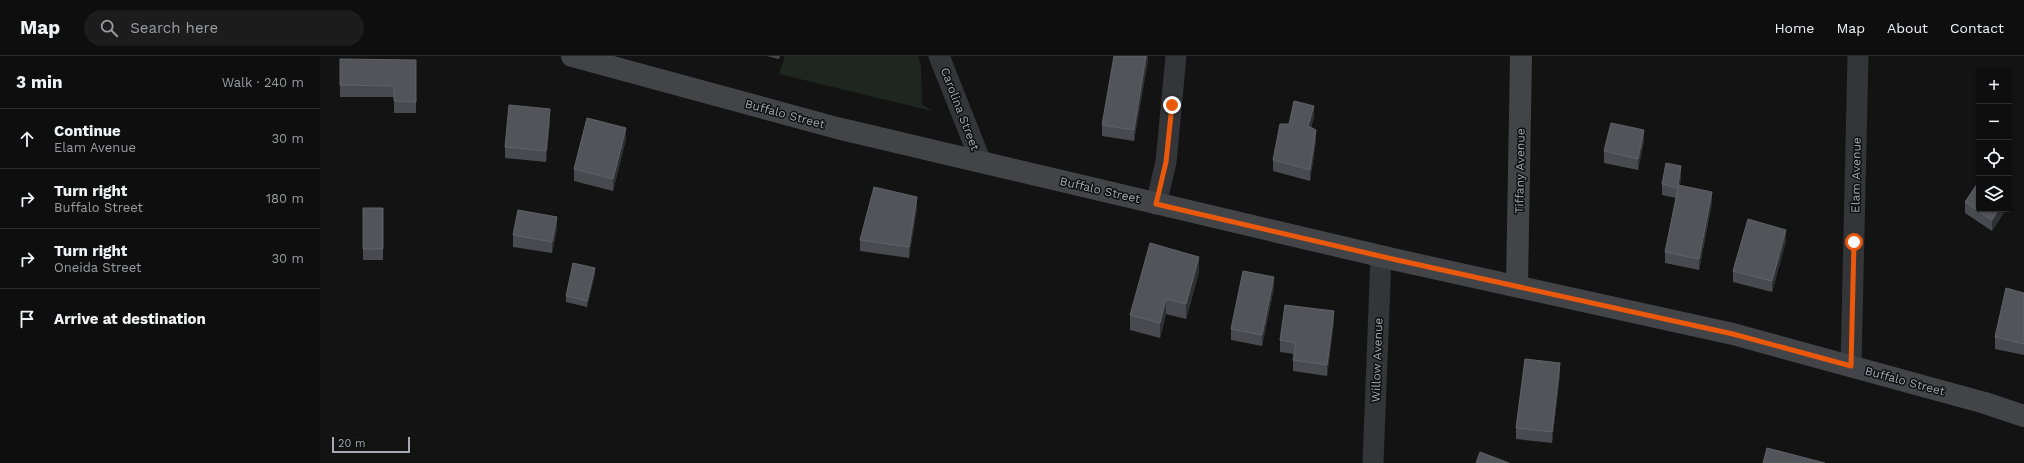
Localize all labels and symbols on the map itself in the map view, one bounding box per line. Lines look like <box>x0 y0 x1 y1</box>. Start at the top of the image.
street label: Carolina Street <box>938 65 982 153</box>
route end <box>1163 96 1181 114</box>
street label: Buffalo Street <box>743 97 827 131</box>
street label: Tiffany Avenue <box>1512 128 1528 214</box>
street label: Elam Avenue <box>1848 137 1864 213</box>
street label: Buffalo Street <box>1058 174 1142 206</box>
route start <box>1845 233 1863 251</box>
street label: Willow Avenue <box>1369 317 1385 403</box>
street label: Buffalo Street <box>1863 364 1947 398</box>
scale bar <box>332 435 410 454</box>

